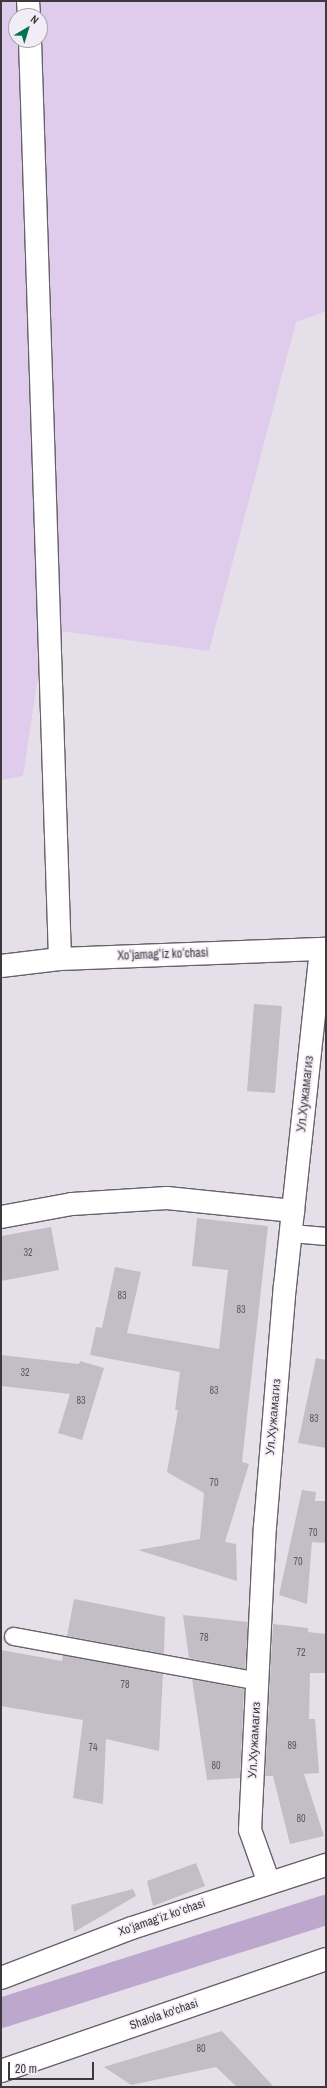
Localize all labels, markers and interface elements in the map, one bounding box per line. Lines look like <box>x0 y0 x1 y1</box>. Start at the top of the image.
north arrow <box>8 8 48 48</box>
text: N <box>28 12 42 27</box>
street label: Xoʻjamagʻiz koʻchasi <box>117 946 209 964</box>
street label: Ул.Хужамагиз <box>295 1055 317 1133</box>
house number: 32 <box>23 1247 33 1259</box>
house number: 83 <box>117 1290 127 1302</box>
house number: 83 <box>236 1304 246 1316</box>
house number: 32 <box>20 1367 30 1379</box>
street label: Ул.Хужамагиз <box>263 1378 285 1456</box>
house number: 83 <box>209 1385 219 1397</box>
house number: 83 <box>76 1395 86 1407</box>
house number: 83 <box>309 1413 319 1425</box>
house number: 70 <box>209 1477 219 1489</box>
house number: 70 <box>308 1527 318 1539</box>
house number: 70 <box>293 1556 303 1568</box>
house number: 78 <box>199 1632 209 1644</box>
house number: 72 <box>296 1647 306 1659</box>
house number: 78 <box>120 1679 130 1691</box>
street label: Ул.Хужамагиз <box>246 1701 264 1779</box>
house number: 89 <box>287 1740 297 1752</box>
house number: 74 <box>88 1742 98 1754</box>
house number: 80 <box>211 1760 221 1772</box>
house number: 80 <box>296 1813 306 1825</box>
street label: Xoʻjamagʻiz koʻchasi <box>117 1896 207 1940</box>
street label: Shalola ko'chasi <box>128 1997 200 2033</box>
house number: 80 <box>196 2043 206 2055</box>
scale bar <box>10 2054 96 2080</box>
text: 20 m <box>15 2061 37 2077</box>

